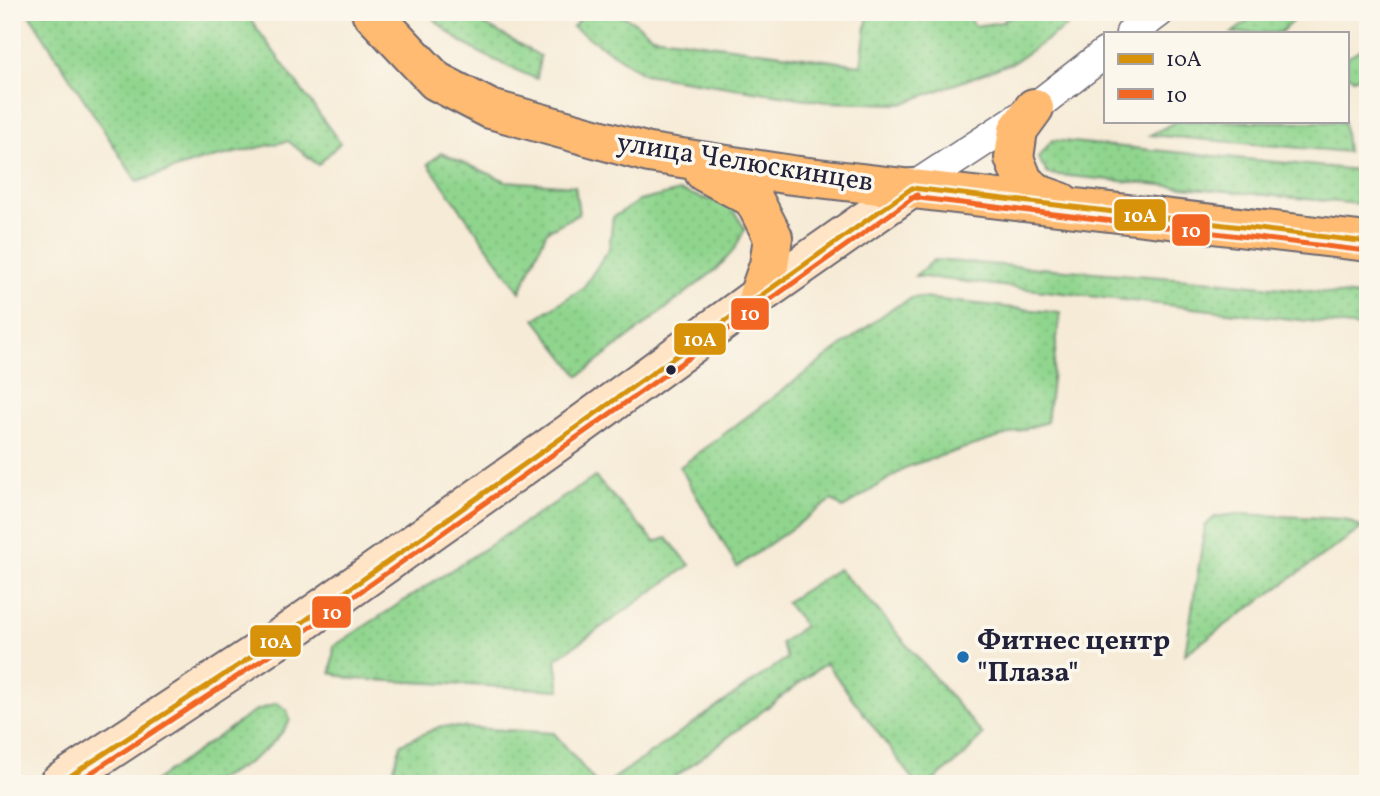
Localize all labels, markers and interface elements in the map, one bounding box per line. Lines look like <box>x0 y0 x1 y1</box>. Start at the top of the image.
legend <box>1104 32 1348 122</box>
text: 10А <box>1166 46 1202 75</box>
text: 10 <box>1166 82 1187 111</box>
street label: улица Челюскинцев <box>614 123 876 203</box>
line badge: 10А <box>1113 198 1167 232</box>
text: 10А <box>1124 204 1157 230</box>
line badge: 10 <box>1171 213 1211 247</box>
text: 10 <box>1181 219 1201 245</box>
line badge: 10 <box>730 297 770 331</box>
text: 10 <box>740 302 760 328</box>
line badge: 10А <box>673 322 727 356</box>
text: 10А <box>684 328 717 354</box>
unlabelled marker <box>664 363 678 377</box>
line badge: 10 <box>311 595 352 629</box>
text: 10 <box>322 601 342 627</box>
place label: Фитнес центр "Плаза" <box>977 622 1170 693</box>
line badge: 10А <box>249 624 302 658</box>
text: 10А <box>260 630 293 656</box>
marker: Фитнес центр "Плаза" <box>955 649 971 665</box>

